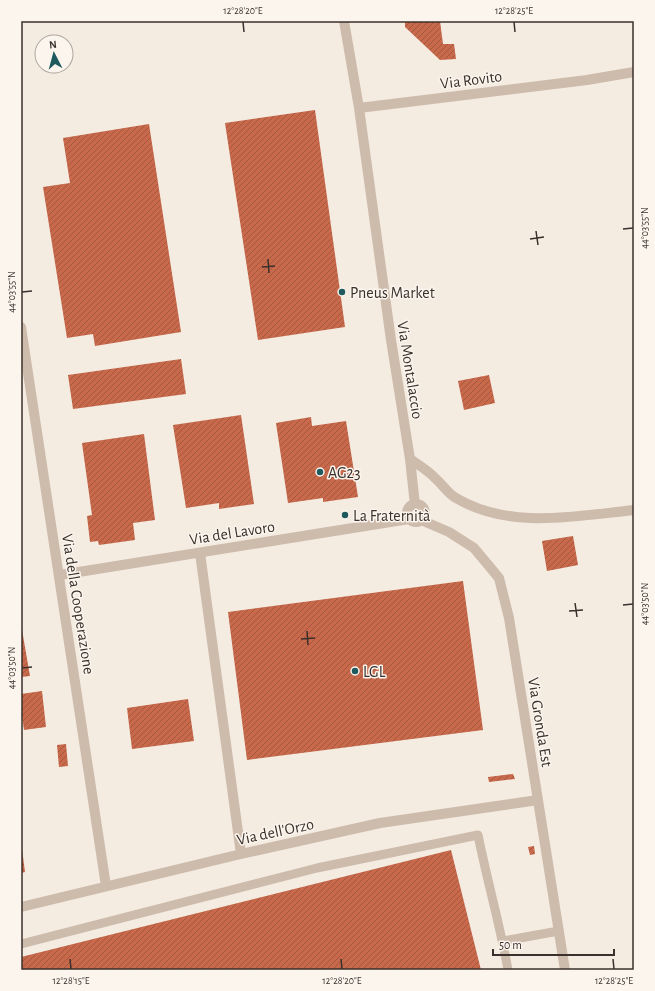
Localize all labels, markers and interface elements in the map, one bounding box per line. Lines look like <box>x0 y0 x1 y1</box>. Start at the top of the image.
text: 12°28'20"E <box>223 6 263 16</box>
text: 12°28'25"E <box>495 6 533 16</box>
north arrow <box>34 34 74 74</box>
text: N <box>49 39 57 50</box>
street label: Via Rovito <box>439 68 503 92</box>
text: 44°03'55"N <box>640 207 650 249</box>
text: 44°03'55"N <box>7 271 17 313</box>
place label: Pneus Market <box>350 285 435 301</box>
marker: Pneus Market <box>337 287 347 297</box>
street label: Via Montalaccio <box>394 320 426 420</box>
place label: AG23 <box>328 465 361 481</box>
marker: AG23 <box>315 467 325 477</box>
place label: La Fraternità <box>353 508 431 524</box>
marker: La Fraternità <box>340 510 350 520</box>
street label: Via del Lavoro <box>188 518 276 548</box>
street label: Via della Cooperazione <box>59 533 97 676</box>
text: 44°03'50"N <box>640 583 650 625</box>
text: 44°03'50"N <box>7 647 17 689</box>
place label: LGL <box>363 664 386 680</box>
marker: LGL <box>350 666 360 676</box>
street label: Via Gronda Est <box>525 676 555 768</box>
street label: Via dell'Orzo <box>235 816 315 848</box>
scale bar <box>493 931 614 957</box>
text: 50 m <box>499 939 522 951</box>
text: 12°28'15"E <box>52 976 90 986</box>
text: 12°28'20"E <box>322 976 362 986</box>
text: 12°28'25"E <box>595 976 633 986</box>

